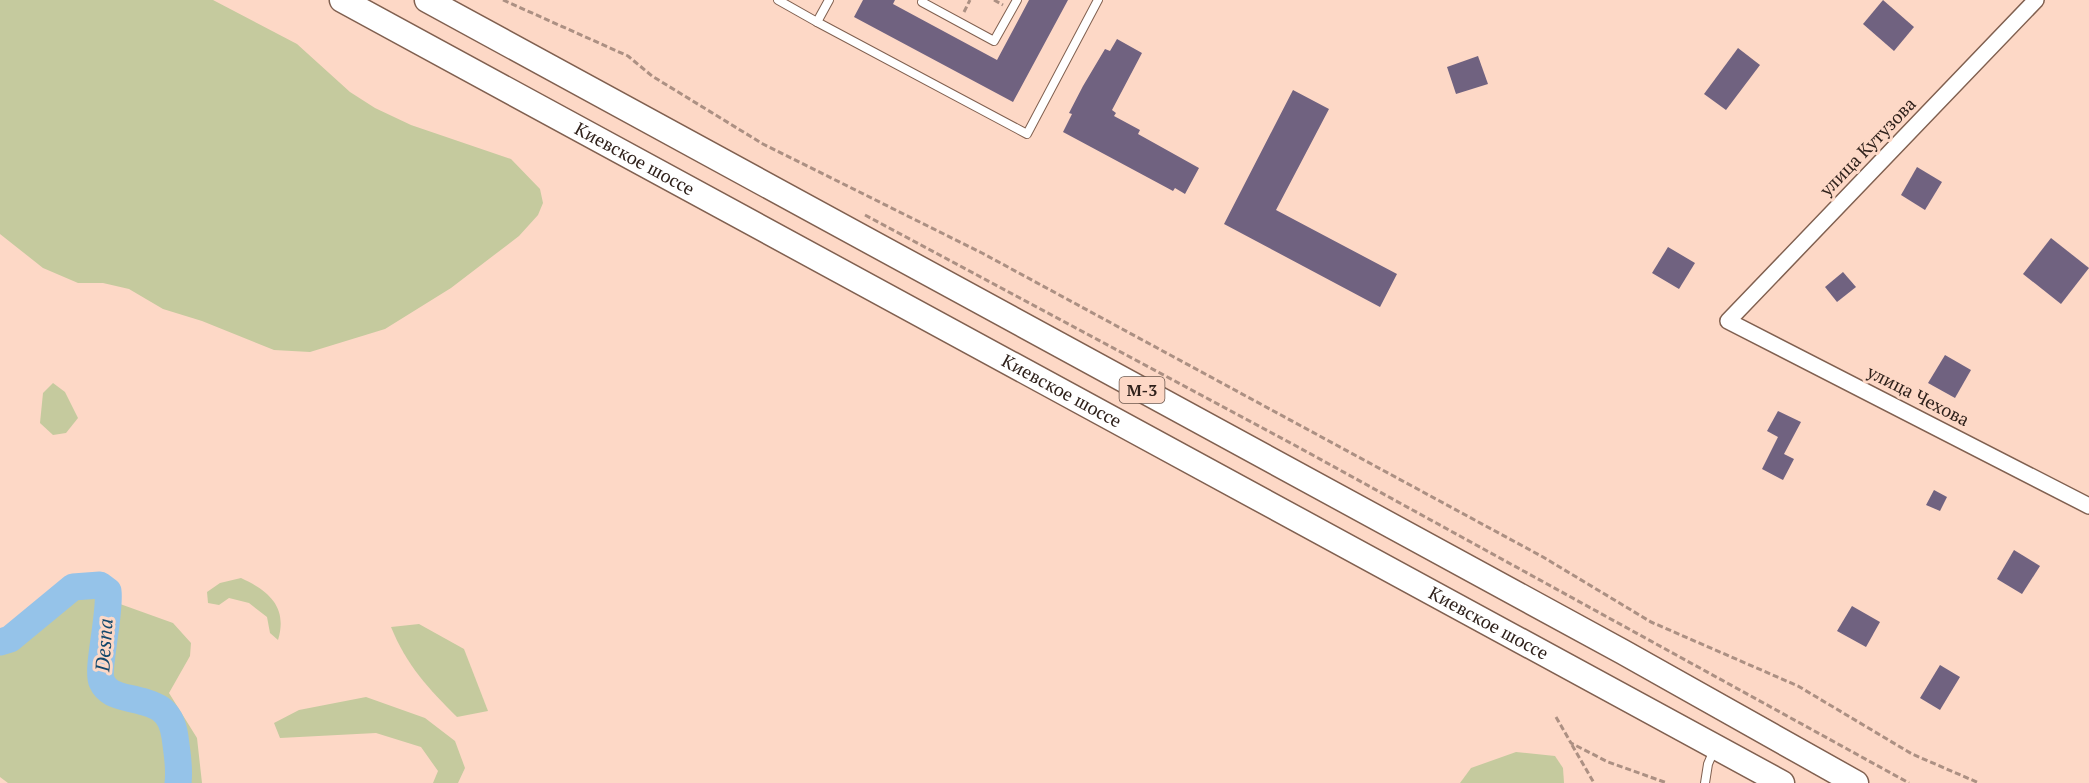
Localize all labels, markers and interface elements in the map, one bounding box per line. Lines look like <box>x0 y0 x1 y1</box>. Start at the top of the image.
street label: улица Кутузова <box>1813 92 1921 202</box>
street label: Киевское шоссе <box>571 116 699 200</box>
street label: Киевское шоссе <box>998 348 1126 433</box>
street label: улица Чехова <box>1862 359 1974 431</box>
road number: М-3 <box>1120 377 1164 403</box>
street label: Киевское шоссе <box>1425 580 1553 665</box>
water label: Desna <box>88 617 119 673</box>

